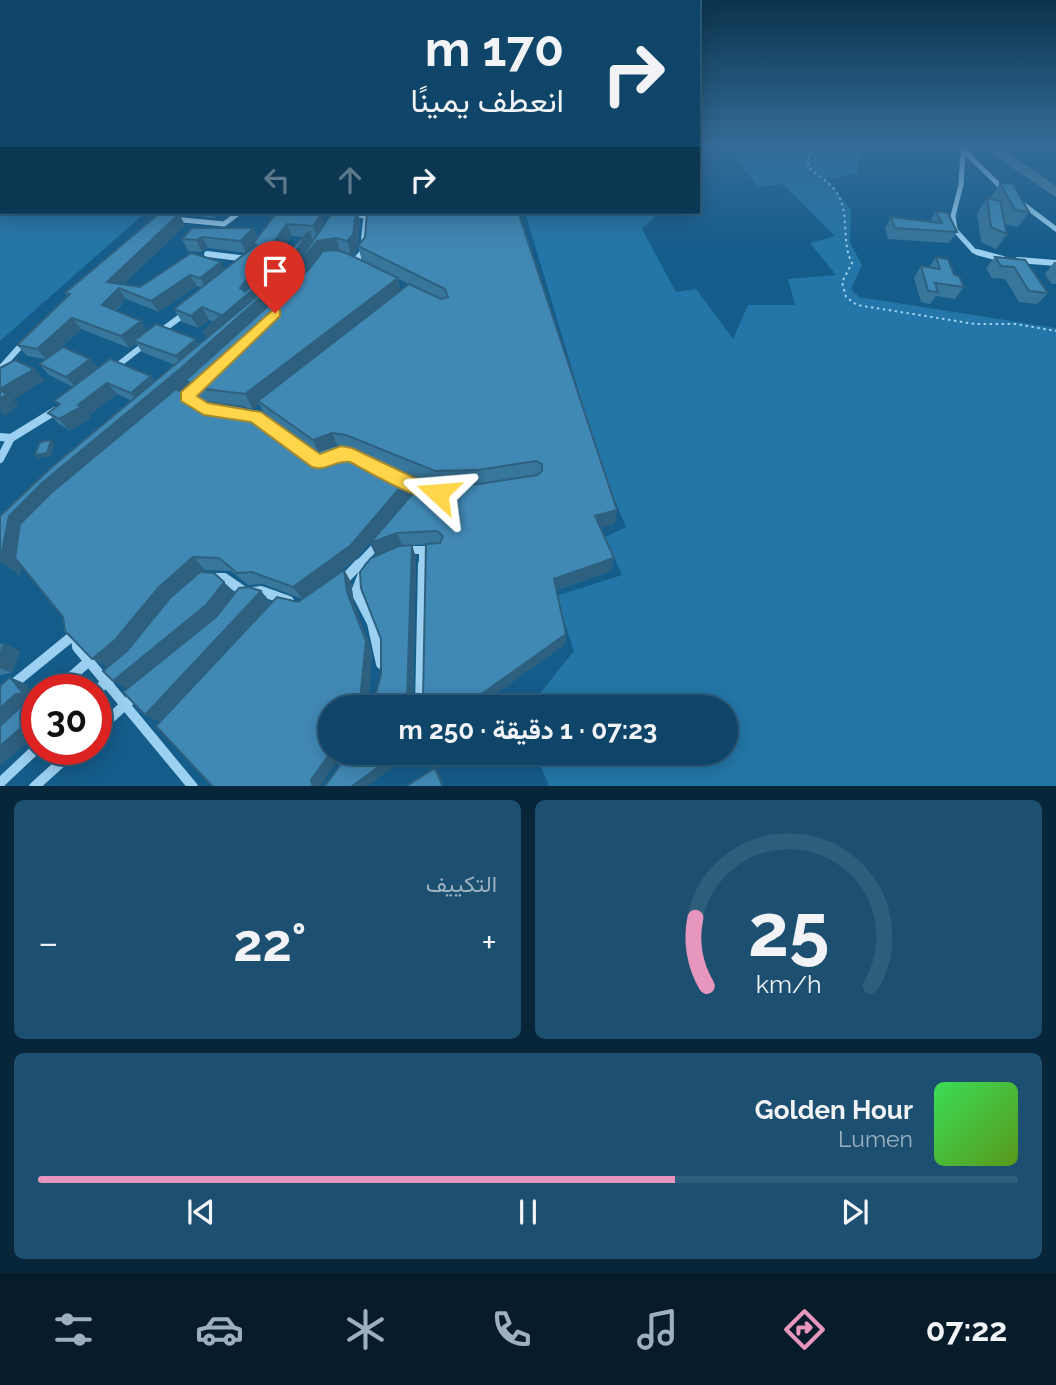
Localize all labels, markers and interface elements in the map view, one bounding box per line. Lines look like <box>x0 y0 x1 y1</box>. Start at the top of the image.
text: 170 m <box>425 20 564 77</box>
icon: right <box>588 28 679 119</box>
text: انعطف يمينًا <box>411 82 564 119</box>
icon: left <box>258 161 296 199</box>
icon: ahead <box>331 161 369 199</box>
icon: right <box>404 161 442 199</box>
pin <box>245 241 305 313</box>
icon: arrive <box>256 252 294 290</box>
position arrow <box>401 456 475 530</box>
speed limit sign: 30 <box>21 674 112 765</box>
text: 07:23 · 1 دقيقة · 250 m <box>399 715 657 745</box>
text: التكييف <box>426 870 497 897</box>
text: 25 <box>748 888 829 973</box>
text: 22° <box>233 912 306 973</box>
text: − <box>38 920 58 965</box>
text: + <box>481 920 497 965</box>
text: km/h <box>756 968 821 998</box>
text: Golden Hour <box>755 1095 913 1125</box>
text: Lumen <box>838 1125 913 1152</box>
icon: previous <box>182 1193 220 1231</box>
icon: pause <box>509 1193 547 1231</box>
icon: next <box>836 1193 874 1231</box>
icon: filters <box>49 1305 98 1354</box>
icon: car <box>195 1305 244 1354</box>
icon: climate <box>341 1305 390 1354</box>
icon: phone <box>487 1305 536 1354</box>
icon: music <box>633 1305 682 1354</box>
icon: directions <box>780 1305 829 1354</box>
text: 07:22 <box>926 1311 1007 1348</box>

